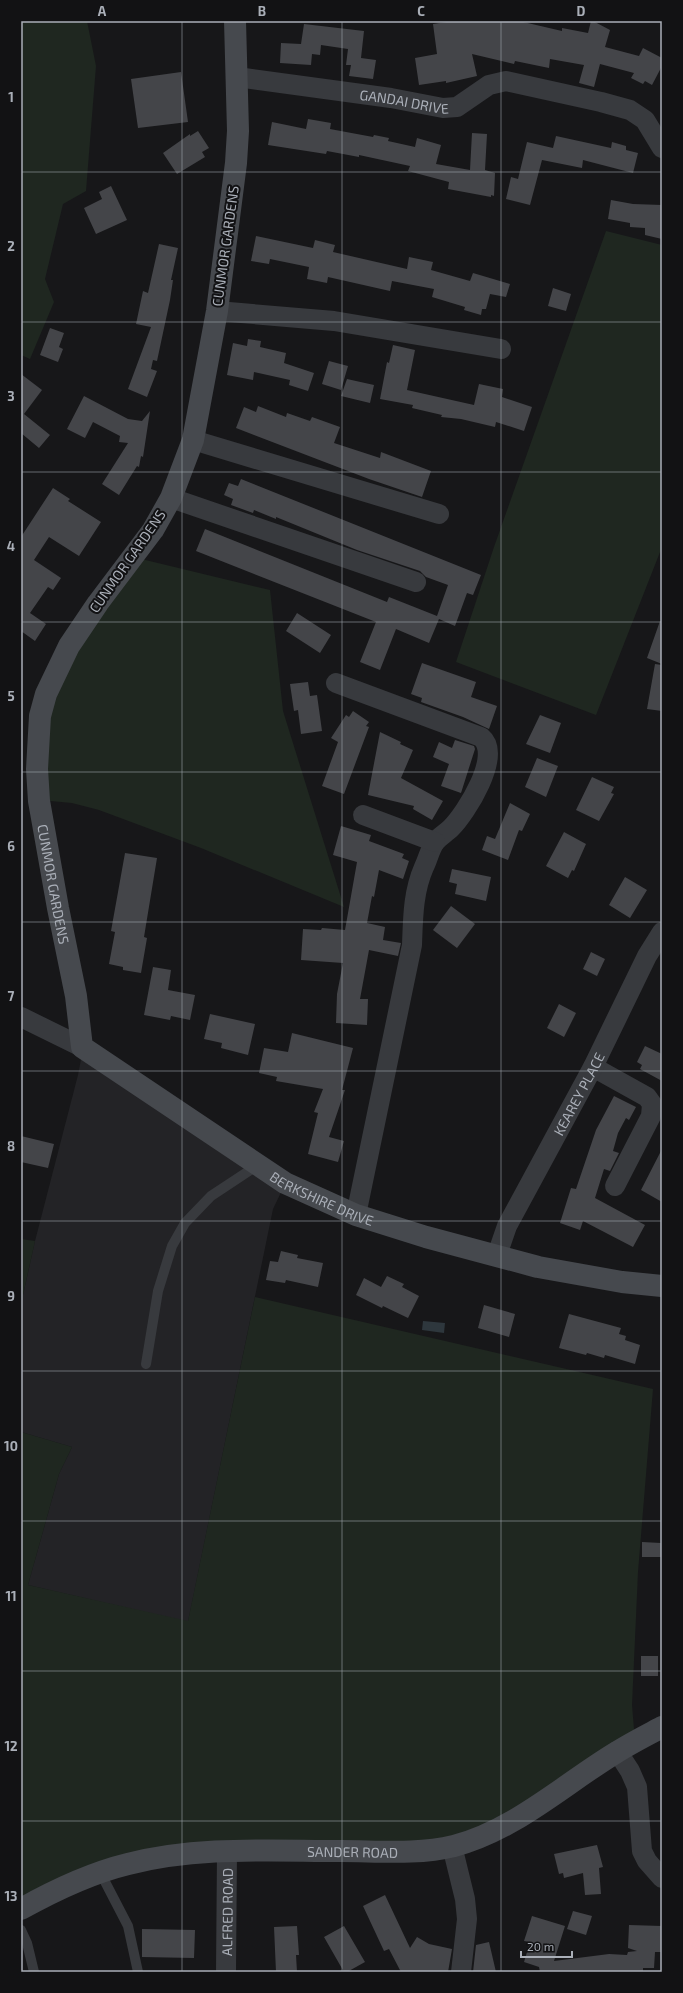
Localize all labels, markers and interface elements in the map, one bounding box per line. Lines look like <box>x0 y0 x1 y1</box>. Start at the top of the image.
text: A <box>98 3 107 19</box>
text: B <box>258 3 266 19</box>
text: C <box>417 3 425 19</box>
text: D <box>577 3 586 19</box>
street label: GANDAI DRIVE <box>359 85 449 117</box>
text: 1 <box>8 89 14 105</box>
street label: CUNMOR GARDENS <box>208 184 242 307</box>
text: 2 <box>7 238 15 254</box>
text: 3 <box>7 388 15 404</box>
street label: CUNMOR GARDENS <box>85 506 169 616</box>
text: 4 <box>7 538 15 554</box>
text: 5 <box>7 688 15 704</box>
street label: CUNMOR GARDENS <box>35 823 74 946</box>
text: 6 <box>7 838 15 854</box>
text: 7 <box>8 988 15 1004</box>
street label: KEAREY PLACE <box>549 1049 608 1138</box>
text: 8 <box>7 1138 15 1154</box>
street label: BERKSHIRE DRIVE <box>267 1167 376 1229</box>
text: 9 <box>7 1288 15 1304</box>
text: 10 <box>4 1438 18 1454</box>
text: 11 <box>5 1588 17 1604</box>
text: 12 <box>4 1738 18 1754</box>
street label: SANDER ROAD <box>307 1842 398 1860</box>
street label: ALFRED ROAD <box>218 1868 235 1956</box>
text: 13 <box>5 1888 18 1904</box>
scale bar <box>521 1933 572 1959</box>
text: 20 m <box>527 1939 554 1953</box>

